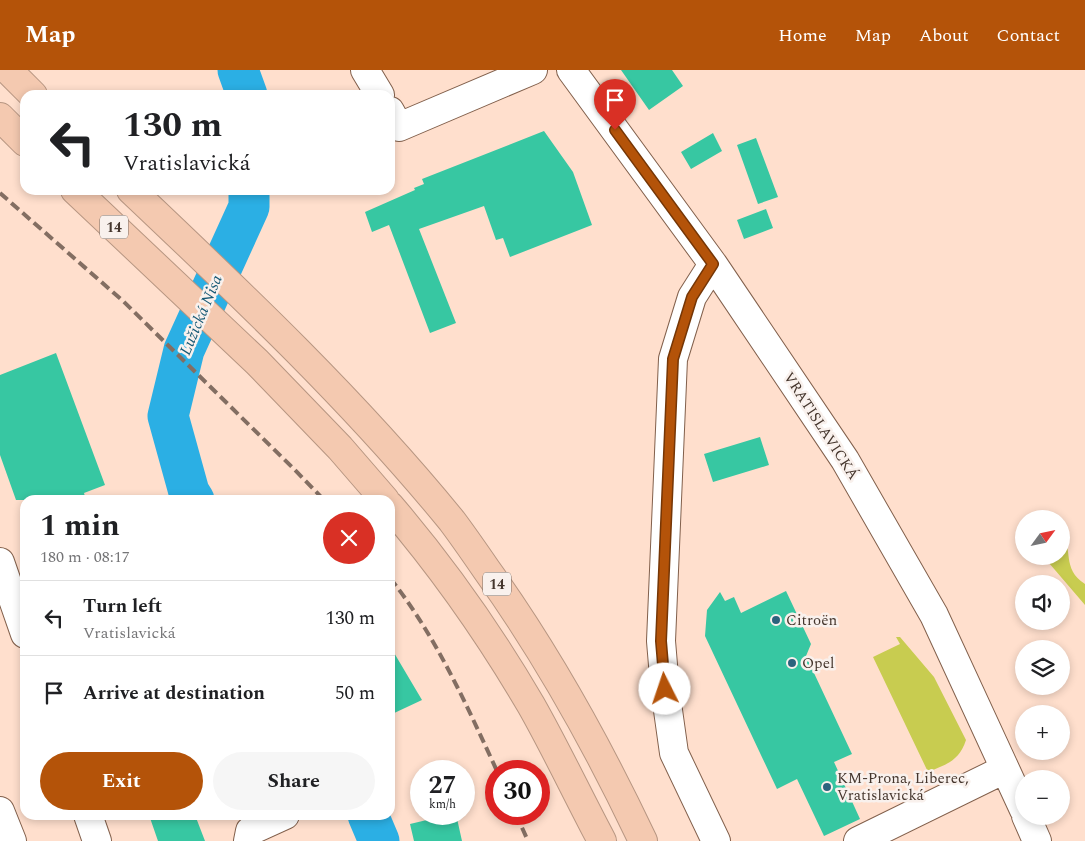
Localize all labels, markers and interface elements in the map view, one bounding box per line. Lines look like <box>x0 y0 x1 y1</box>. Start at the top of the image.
text: Map <box>25 17 75 53</box>
text: Home <box>778 22 827 49</box>
text: Map <box>855 22 891 49</box>
text: About <box>919 22 969 49</box>
text: Contact <box>997 22 1060 49</box>
pin <box>594 79 636 130</box>
icon: arrive <box>601 86 629 114</box>
text: 130 m <box>123 99 222 152</box>
icon: left <box>40 110 105 175</box>
text: Vratislavická <box>123 147 250 180</box>
road number: 14 <box>100 216 128 238</box>
water label: Lužická Nisa <box>173 271 229 359</box>
street label: VRATISLAVICKÁ <box>777 368 865 484</box>
text: 1 min <box>40 503 120 549</box>
north arrow <box>1015 510 1070 565</box>
map controls <box>1015 510 1070 825</box>
button: close <box>323 512 375 564</box>
text: 180 m · 08:17 <box>40 545 130 569</box>
road number: 14 <box>483 572 511 596</box>
button: sound <box>1015 575 1070 630</box>
text: Turn left <box>83 592 162 621</box>
icon: left <box>40 604 68 632</box>
text: 130 m <box>325 604 375 633</box>
place label: Citroën <box>786 609 837 632</box>
marker: Citroën <box>770 614 782 626</box>
text: Vratislavická <box>83 621 176 645</box>
button: layers <box>1015 640 1070 695</box>
place label: Opel <box>802 652 834 675</box>
marker: Opel <box>786 657 798 669</box>
position arrow <box>638 662 690 714</box>
icon: arrive <box>40 679 68 707</box>
text: Arrive at destination <box>83 679 265 708</box>
text: 50 m <box>335 679 375 708</box>
button: + <box>1015 705 1070 760</box>
button: Exit <box>40 752 203 810</box>
button: Share <box>213 752 375 810</box>
speed limit sign: 30 <box>485 760 550 825</box>
text: 27 <box>428 767 457 805</box>
place label: KM-Prona, Liberec, Vratislavická <box>837 767 969 807</box>
button: − <box>1015 770 1070 825</box>
marker: KM-Prona, Liberec, Vratislavická <box>821 781 833 793</box>
text: km/h <box>429 795 456 814</box>

